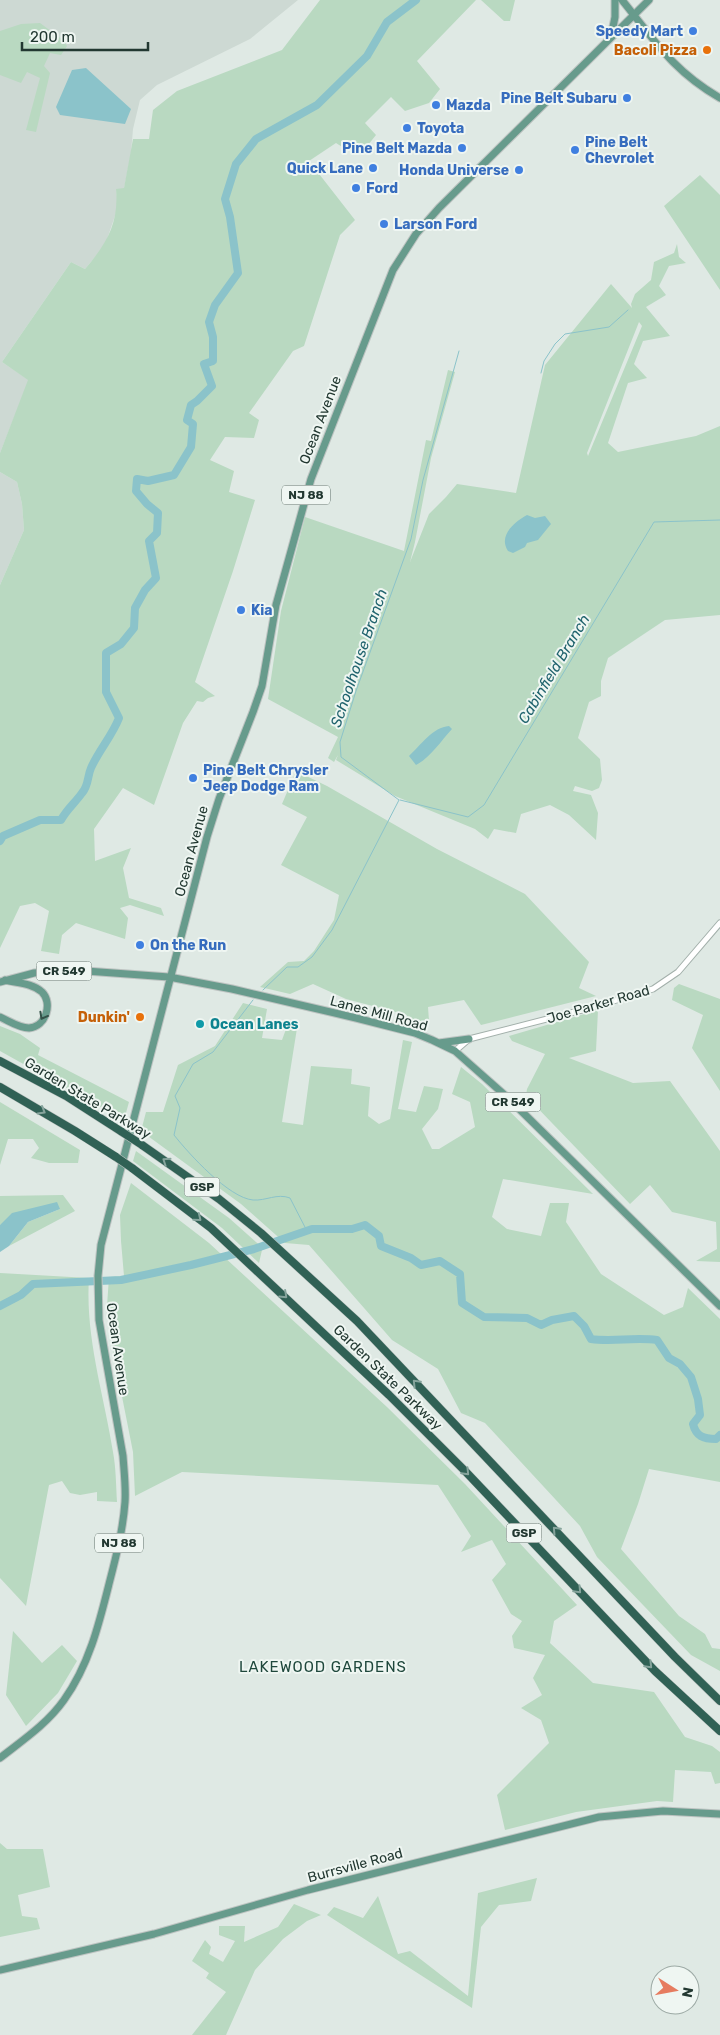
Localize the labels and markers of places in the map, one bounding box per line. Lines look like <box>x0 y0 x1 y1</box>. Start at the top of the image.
place label: Speedy Mart <box>596 23 683 40</box>
marker: Speedy Mart <box>687 25 699 37</box>
place label: Bacoli Pizza <box>614 42 697 59</box>
marker: Bacoli Pizza <box>701 44 713 56</box>
place label: Pine Belt Subaru <box>501 90 617 107</box>
marker: Pine Belt Subaru <box>621 92 633 104</box>
place label: Mazda <box>446 97 491 114</box>
marker: Mazda <box>430 99 442 111</box>
place label: Toyota <box>417 120 464 137</box>
marker: Toyota <box>401 122 413 134</box>
place label: Pine Belt Chevrolet <box>585 134 654 167</box>
place label: Pine Belt Mazda <box>342 140 452 157</box>
marker: Pine Belt Mazda <box>456 142 468 154</box>
marker: Pine Belt Chevrolet <box>569 144 581 156</box>
place label: Quick Lane <box>287 160 363 177</box>
marker: Quick Lane <box>367 162 379 174</box>
place label: Honda Universe <box>399 162 509 179</box>
marker: Honda Universe <box>513 164 525 176</box>
place label: Ford <box>366 180 398 197</box>
marker: Ford <box>350 182 362 194</box>
place label: Larson Ford <box>394 216 478 233</box>
marker: Larson Ford <box>378 218 390 230</box>
place label: Kia <box>251 602 273 619</box>
marker: Kia <box>235 604 247 616</box>
place label: Pine Belt Chrysler Jeep Dodge Ram <box>203 762 329 795</box>
marker: Pine Belt Chrysler Jeep Dodge Ram <box>187 772 199 784</box>
place label: On the Run <box>150 937 226 954</box>
marker: On the Run <box>134 939 146 951</box>
place label: Dunkin' <box>78 1009 130 1026</box>
marker: Dunkin' <box>134 1011 146 1023</box>
place label: Ocean Lanes <box>210 1016 299 1033</box>
marker: Ocean Lanes <box>194 1018 206 1030</box>

